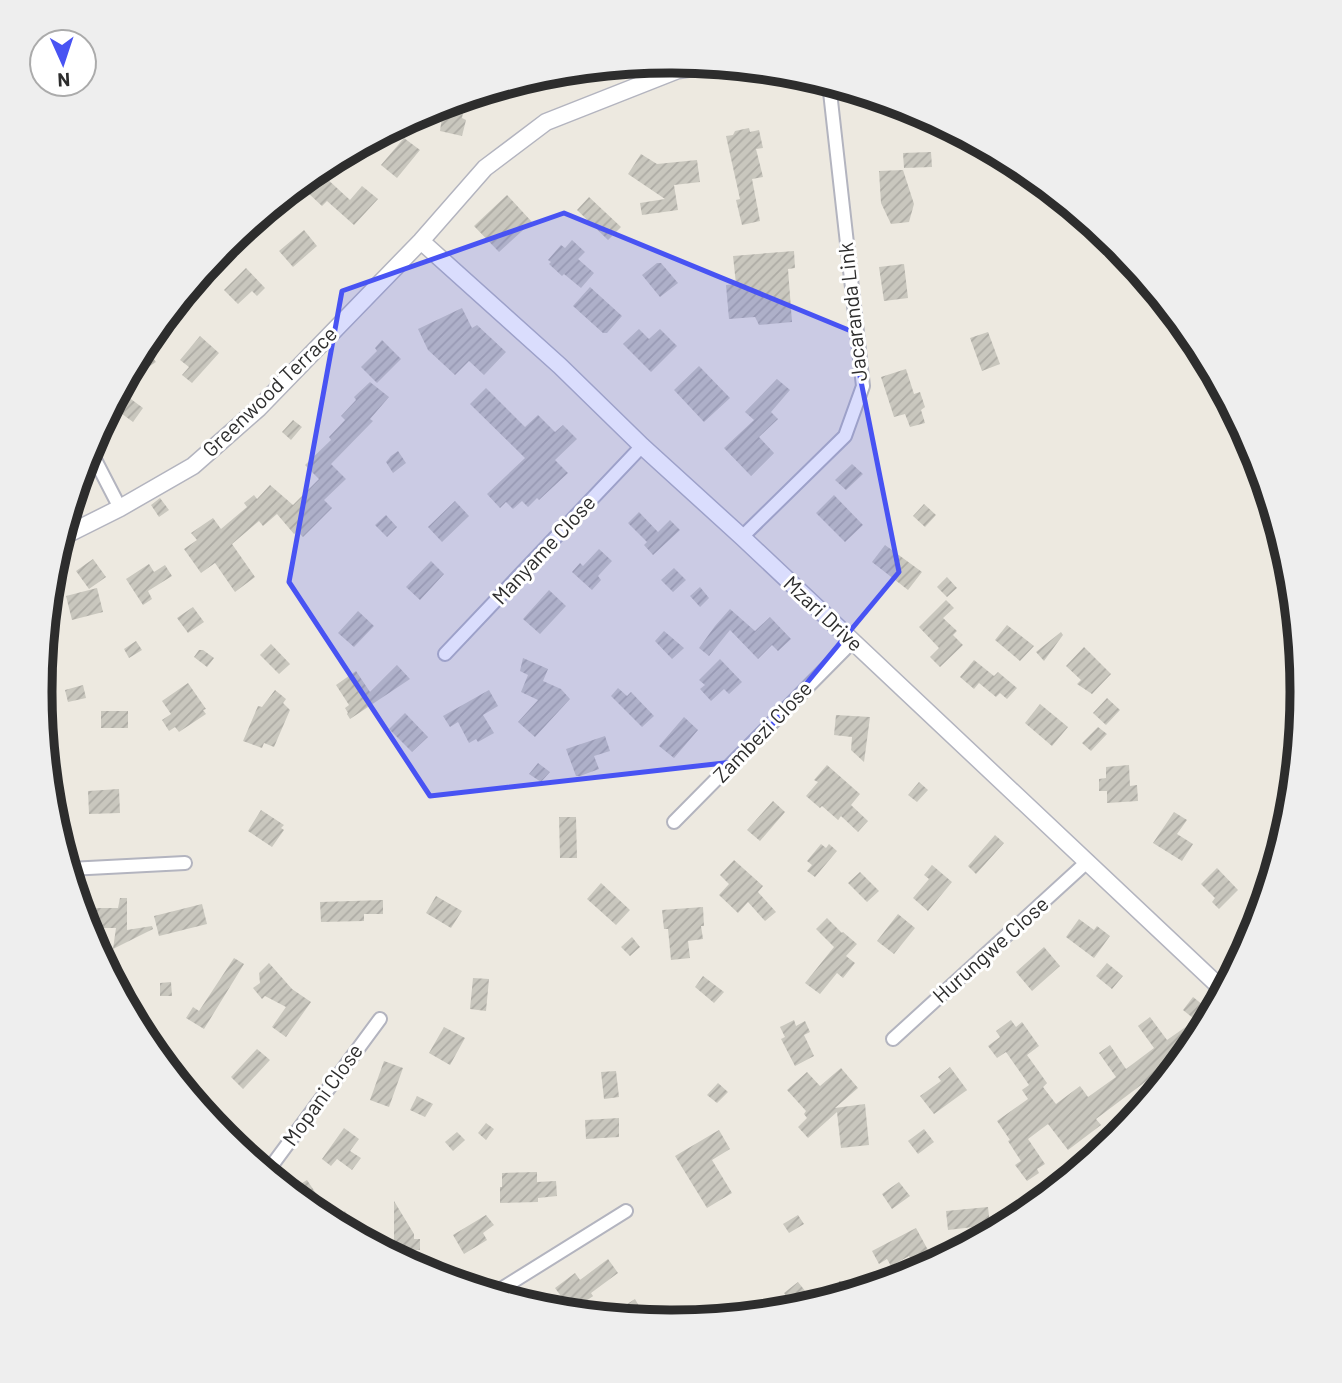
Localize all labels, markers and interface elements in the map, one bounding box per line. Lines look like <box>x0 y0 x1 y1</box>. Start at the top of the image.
north arrow <box>28 28 98 98</box>
text: N <box>57 69 71 92</box>
street label: Jacaranda Link <box>832 241 871 383</box>
street label: Greenwood Terrace <box>197 320 341 461</box>
street label: Manyame Close <box>486 489 600 609</box>
street label: Mzari Drive <box>779 570 869 656</box>
street label: Zambezi Close <box>707 675 817 787</box>
street label: Hurungwe Close <box>927 890 1053 1007</box>
street label: Mopani Close <box>276 1038 367 1150</box>

